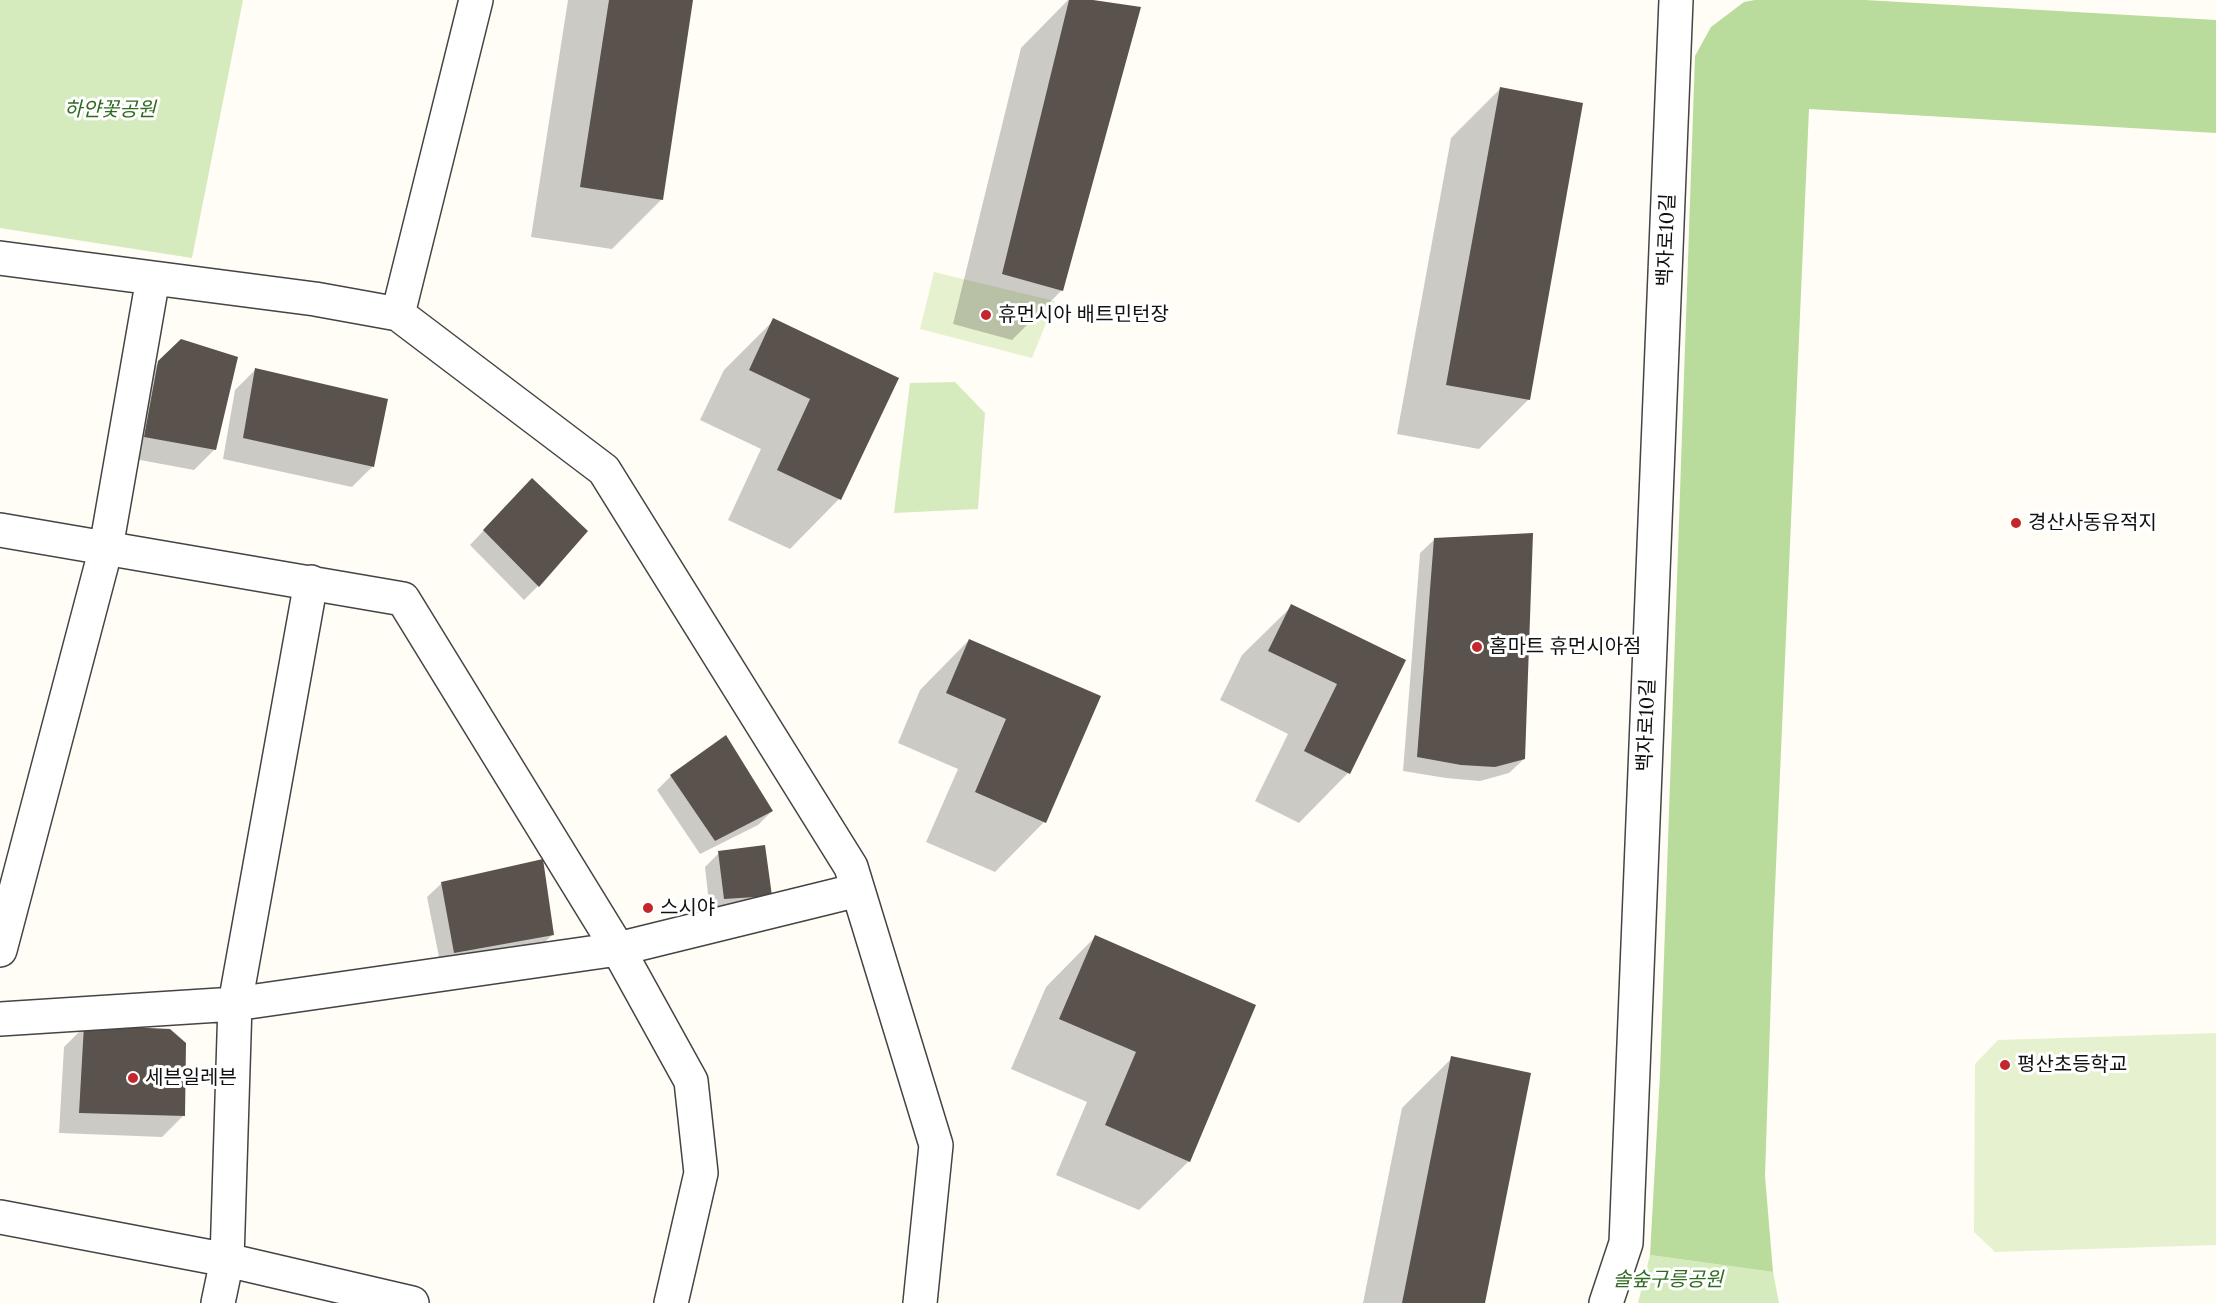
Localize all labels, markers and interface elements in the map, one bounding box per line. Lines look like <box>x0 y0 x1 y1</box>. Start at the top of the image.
park label: 하얀꽃공원 <box>64 98 156 122</box>
street label: 백자로10길 <box>1653 193 1681 287</box>
place label: 휴먼시아 배트민턴장 <box>998 303 1169 327</box>
marker: 휴먼시아 배트민턴장 <box>979 308 993 322</box>
place label: 경산사동유적지 <box>2028 511 2157 535</box>
marker: 경산사동유적지 <box>2009 516 2023 530</box>
place label: 홈마트 휴먼시아점 <box>1489 635 1641 659</box>
marker: 홈마트 휴먼시아점 <box>1470 640 1484 654</box>
street label: 백자로10길 <box>1633 678 1661 772</box>
place label: 스시야 <box>660 896 715 920</box>
marker: 스시야 <box>641 901 655 915</box>
place label: 평산초등학교 <box>2017 1053 2127 1077</box>
marker: 평산초등학교 <box>1998 1058 2012 1072</box>
place label: 세븐일레븐 <box>145 1066 237 1090</box>
marker: 세븐일레븐 <box>126 1071 140 1085</box>
park label: 솔숲구릉공원 <box>1613 1268 1723 1292</box>

